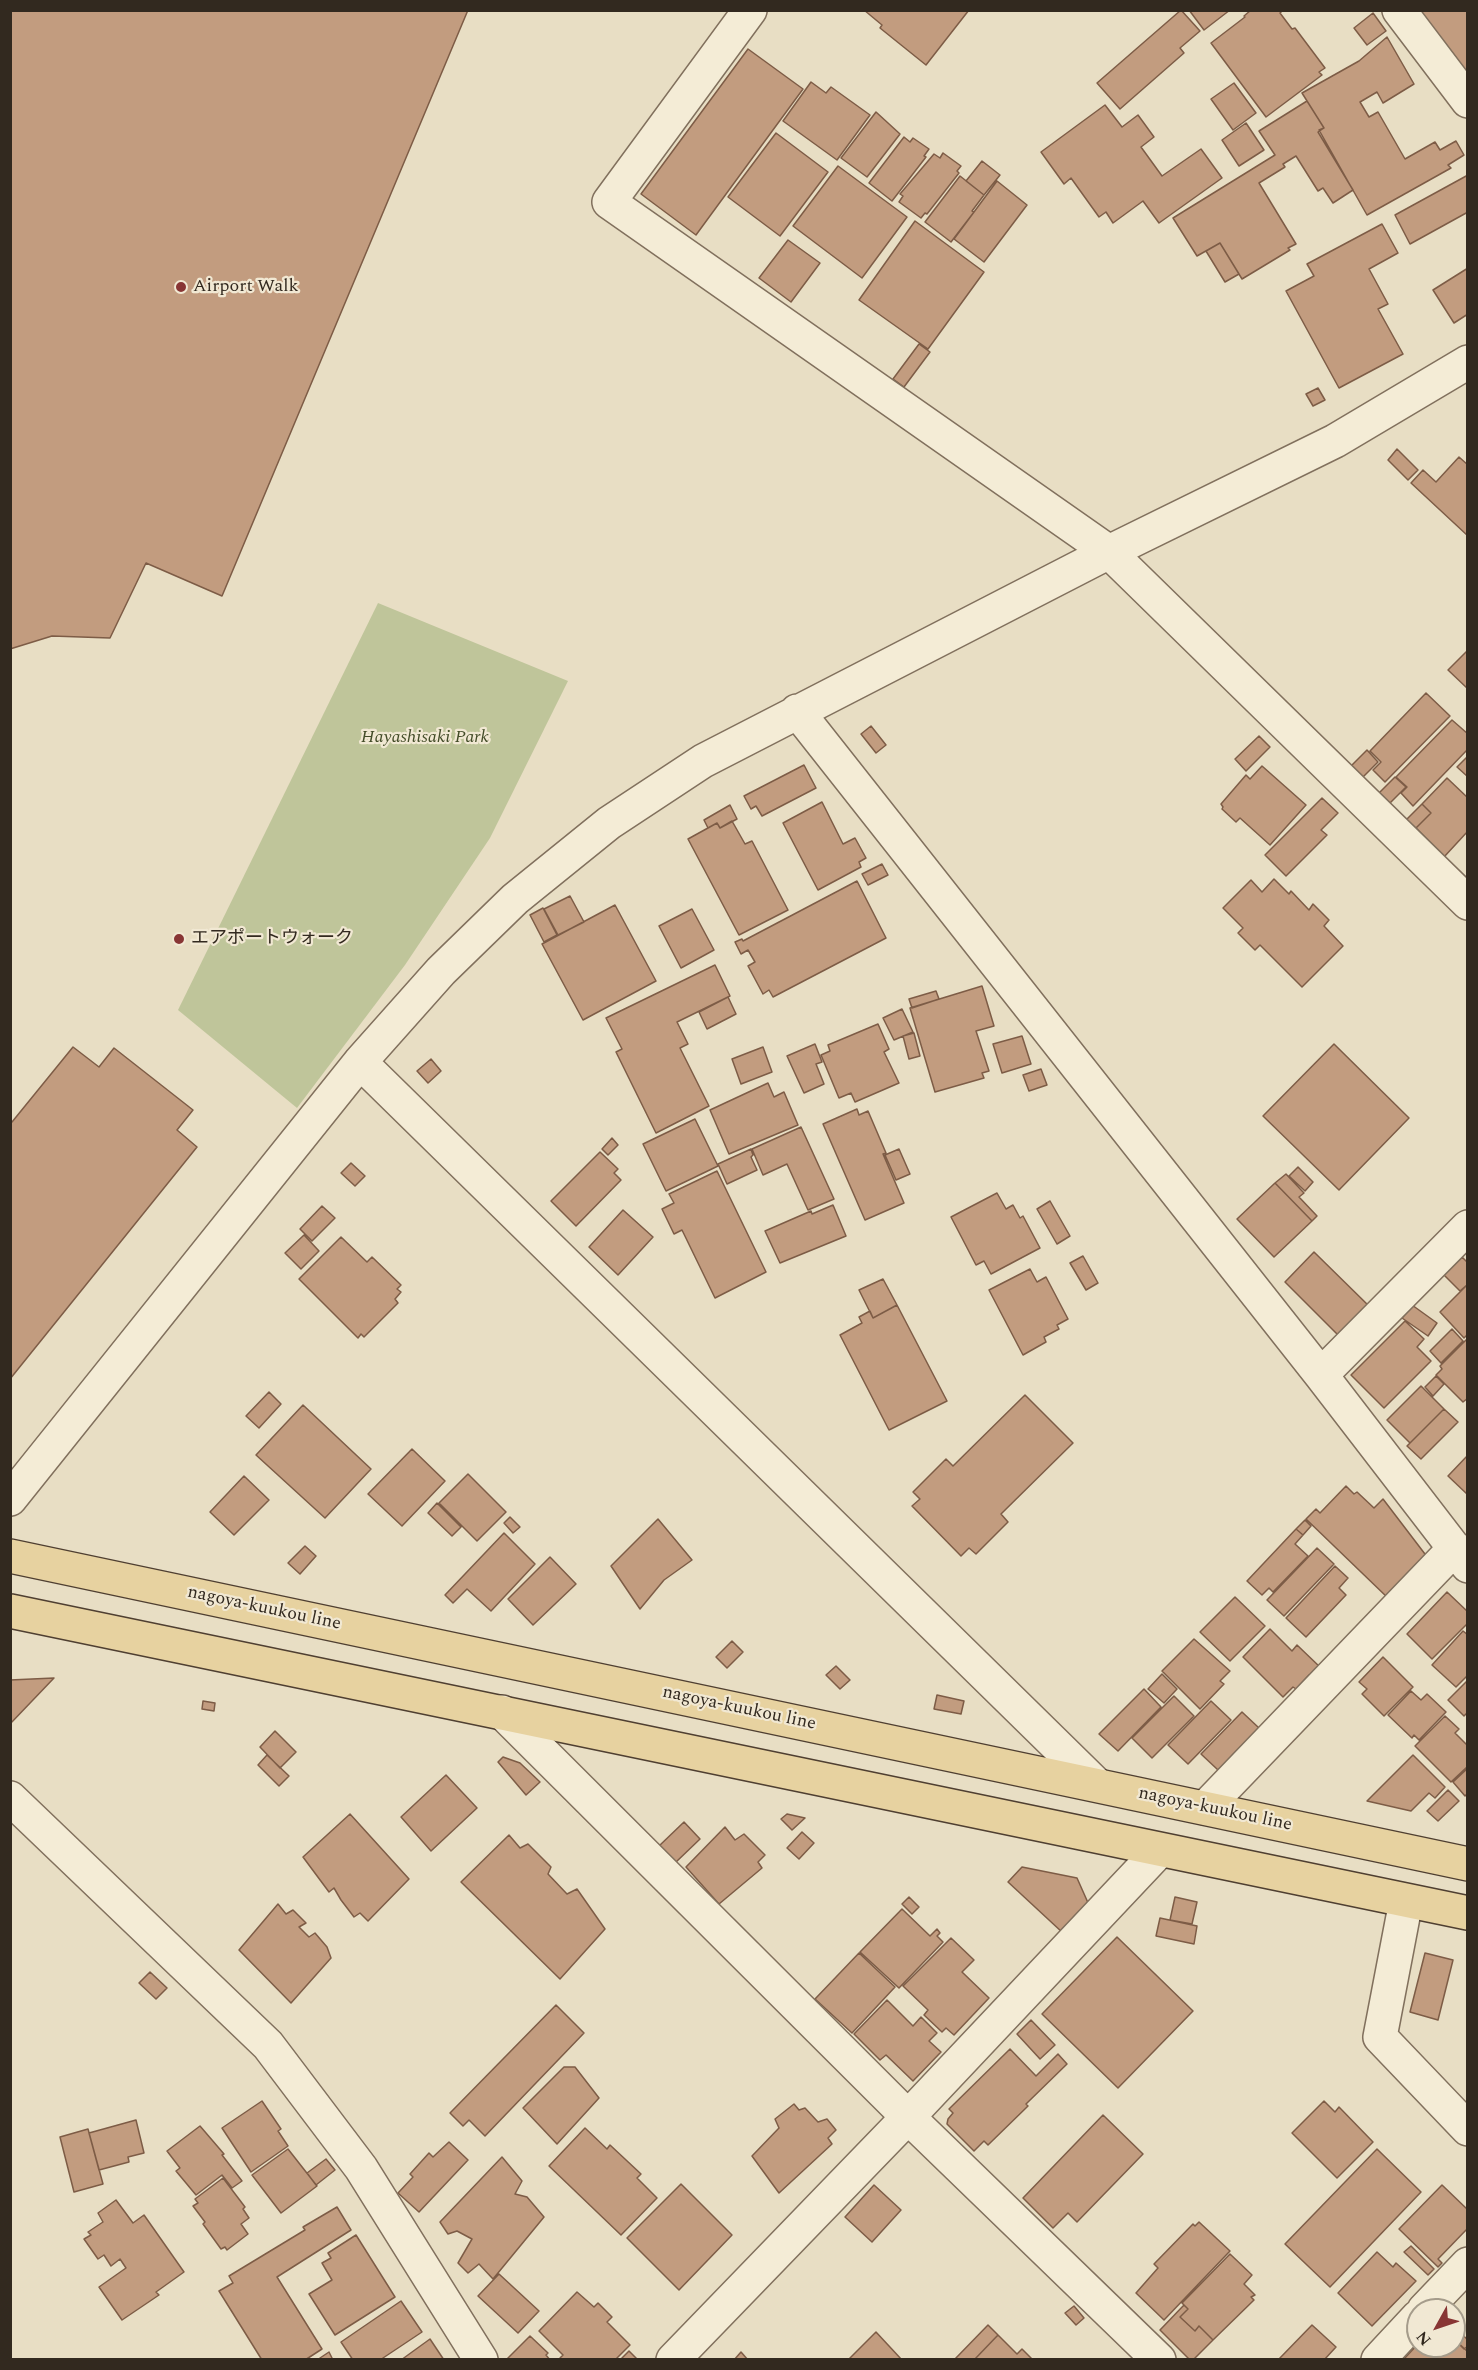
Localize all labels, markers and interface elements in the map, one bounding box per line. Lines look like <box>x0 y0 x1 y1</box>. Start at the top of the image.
place label: Airport Walk <box>193 276 299 298</box>
marker: Airport Walk <box>174 280 188 294</box>
park label: Hayashisaki Park <box>361 727 489 749</box>
place label: エアポートウォーク <box>191 928 353 950</box>
marker: エアポートウォーク <box>172 932 186 946</box>
street label: nagoya-kuukou line <box>185 1582 343 1636</box>
street label: nagoya-kuukou line <box>660 1682 818 1736</box>
street label: nagoya-kuukou line <box>1136 1783 1294 1837</box>
north arrow <box>1406 2298 1466 2358</box>
text: N <box>1410 2326 1437 2351</box>

